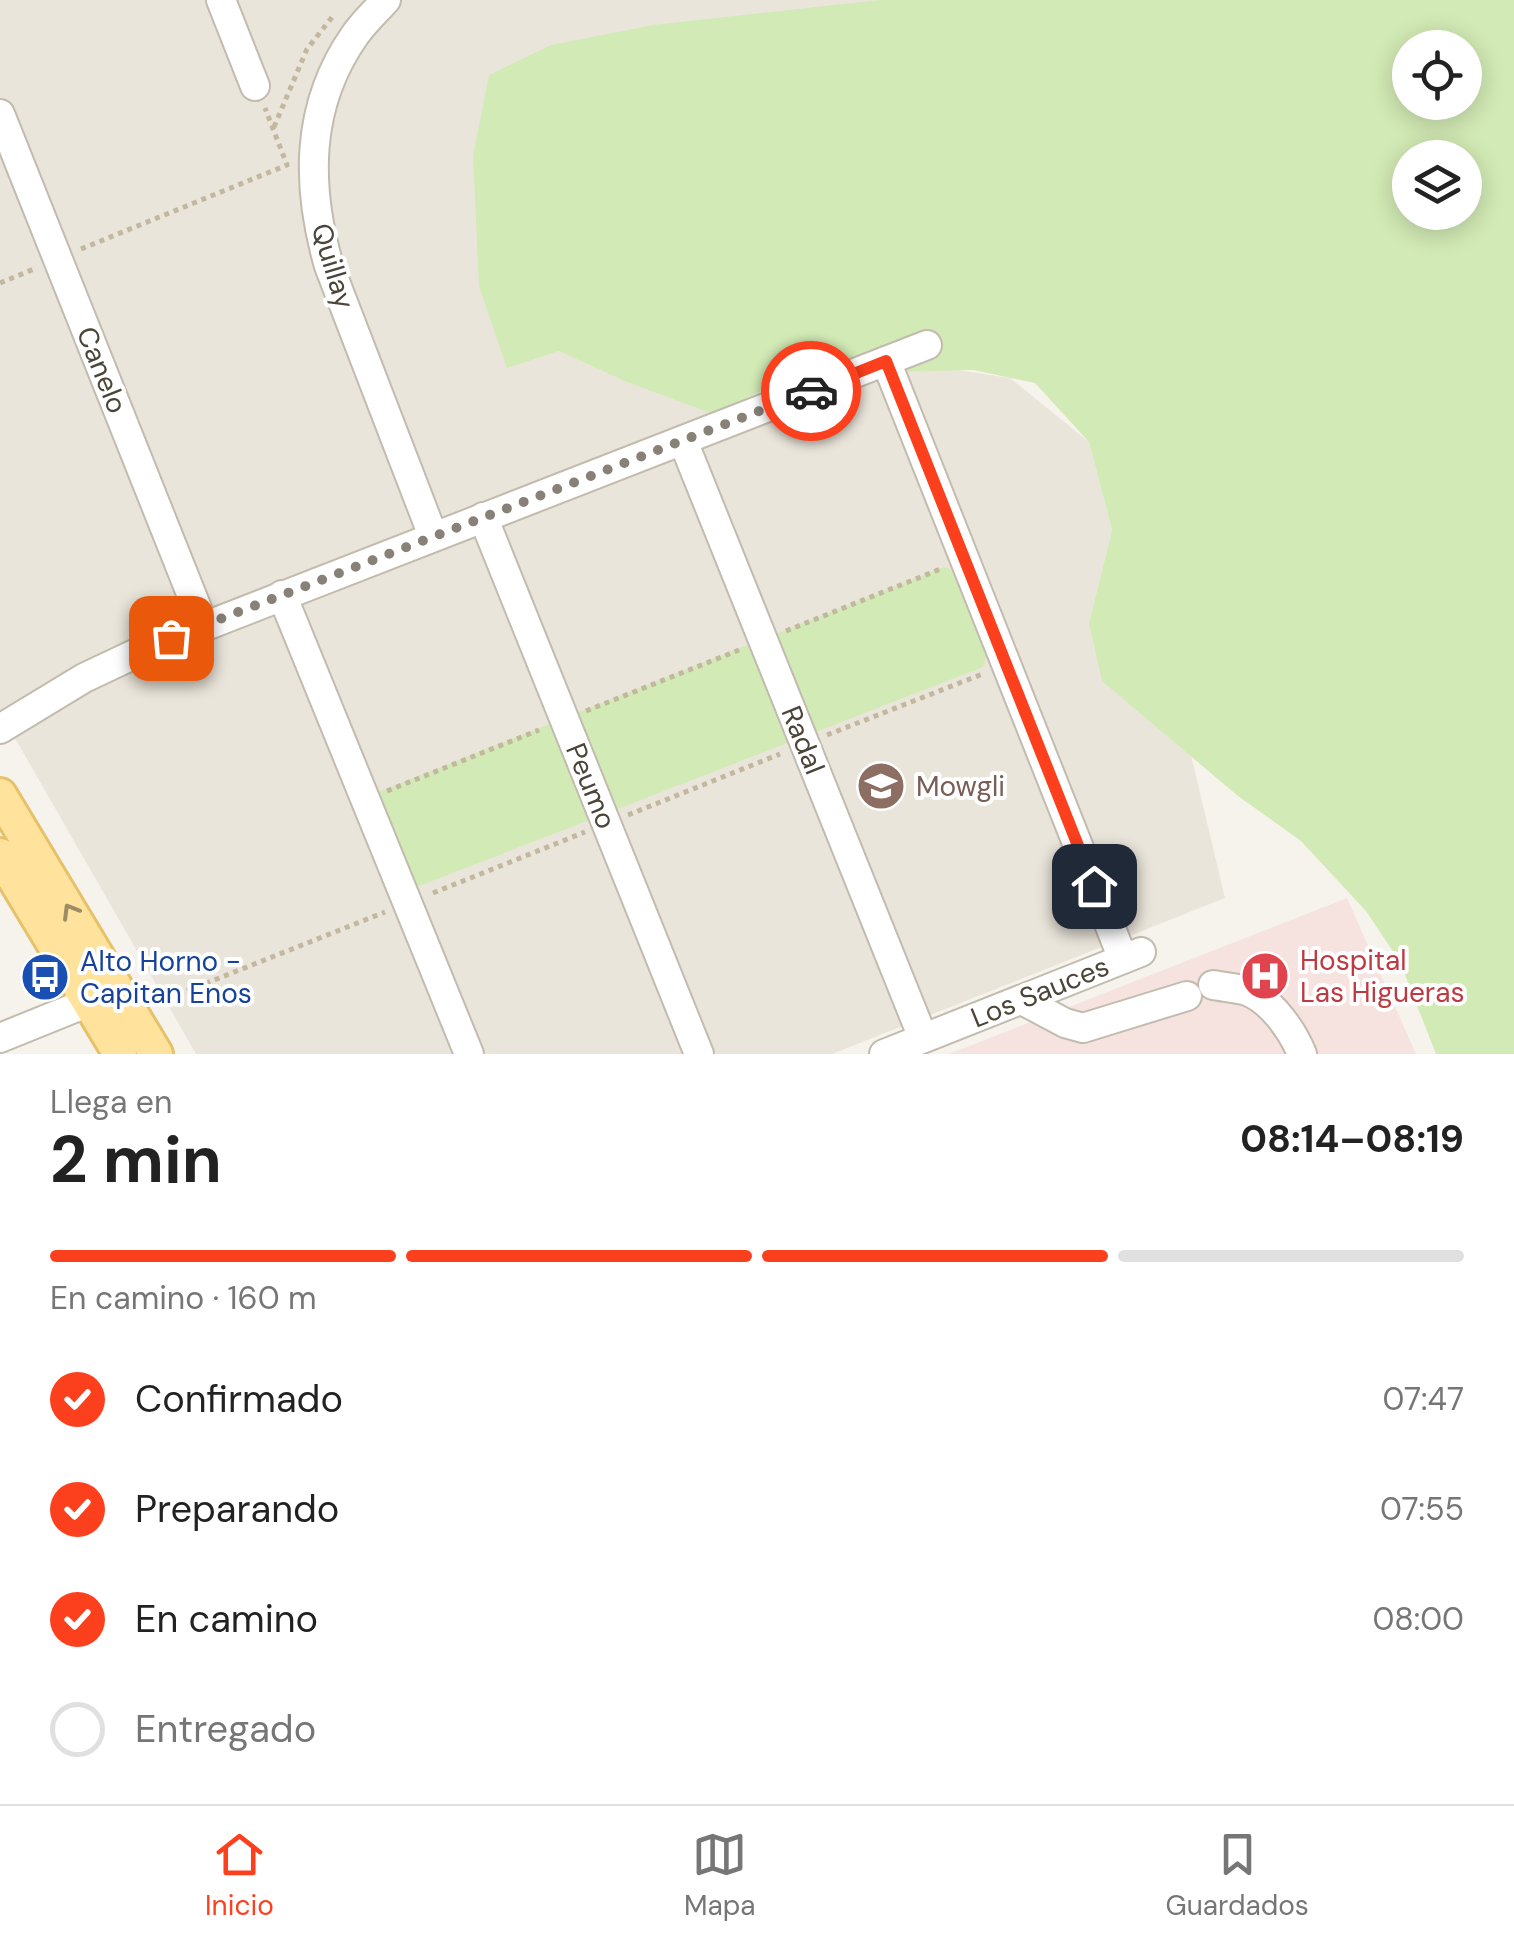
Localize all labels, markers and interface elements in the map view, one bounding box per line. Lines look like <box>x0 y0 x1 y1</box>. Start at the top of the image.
map controls <box>1392 30 1482 230</box>
button: locate <box>1392 30 1482 120</box>
button: layers <box>1392 140 1482 230</box>
street label: Quillay <box>303 219 363 313</box>
street label: Canelo <box>68 321 136 419</box>
courier <box>761 341 861 441</box>
icon: car <box>784 364 839 419</box>
pin <box>129 596 214 681</box>
icon: bag <box>144 611 199 666</box>
street label: Radal <box>773 700 833 780</box>
street label: Peumo <box>557 738 625 834</box>
school or university icon: Mowgli <box>855 760 907 812</box>
place label: Mowgli <box>916 768 1005 805</box>
pin <box>1052 844 1137 929</box>
icon: home <box>1067 859 1122 914</box>
one-way arrow <box>63 904 82 922</box>
place label: Hospital Las Higueras <box>1300 942 1465 1011</box>
place label: Alto Horno - Capitan Enos <box>80 943 252 1012</box>
street label: Los Sauces <box>965 948 1115 1036</box>
hospital icon: Hospital Las Higueras <box>1239 950 1291 1002</box>
bus stop icon: Alto Horno - Capitan Enos <box>19 951 71 1003</box>
text: Llega en <box>50 1081 172 1123</box>
text: 08:14–08:19 <box>1240 1114 1464 1164</box>
text: 2 min <box>50 1118 222 1202</box>
text: En camino · 160 m <box>50 1277 317 1319</box>
icon: check <box>50 1372 105 1427</box>
text: Confirmado <box>135 1374 343 1424</box>
text: 07:47 <box>1382 1378 1464 1420</box>
icon: check <box>50 1482 105 1537</box>
text: Preparando <box>135 1484 339 1534</box>
text: 07:55 <box>1380 1488 1464 1530</box>
icon: check <box>50 1592 105 1647</box>
text: En camino <box>135 1594 318 1644</box>
text: 08:00 <box>1372 1598 1464 1640</box>
text: Entregado <box>135 1704 316 1754</box>
tab: Inicio <box>205 1827 274 1924</box>
tab: Mapa <box>684 1827 755 1924</box>
tab: Guardados <box>1166 1827 1309 1924</box>

